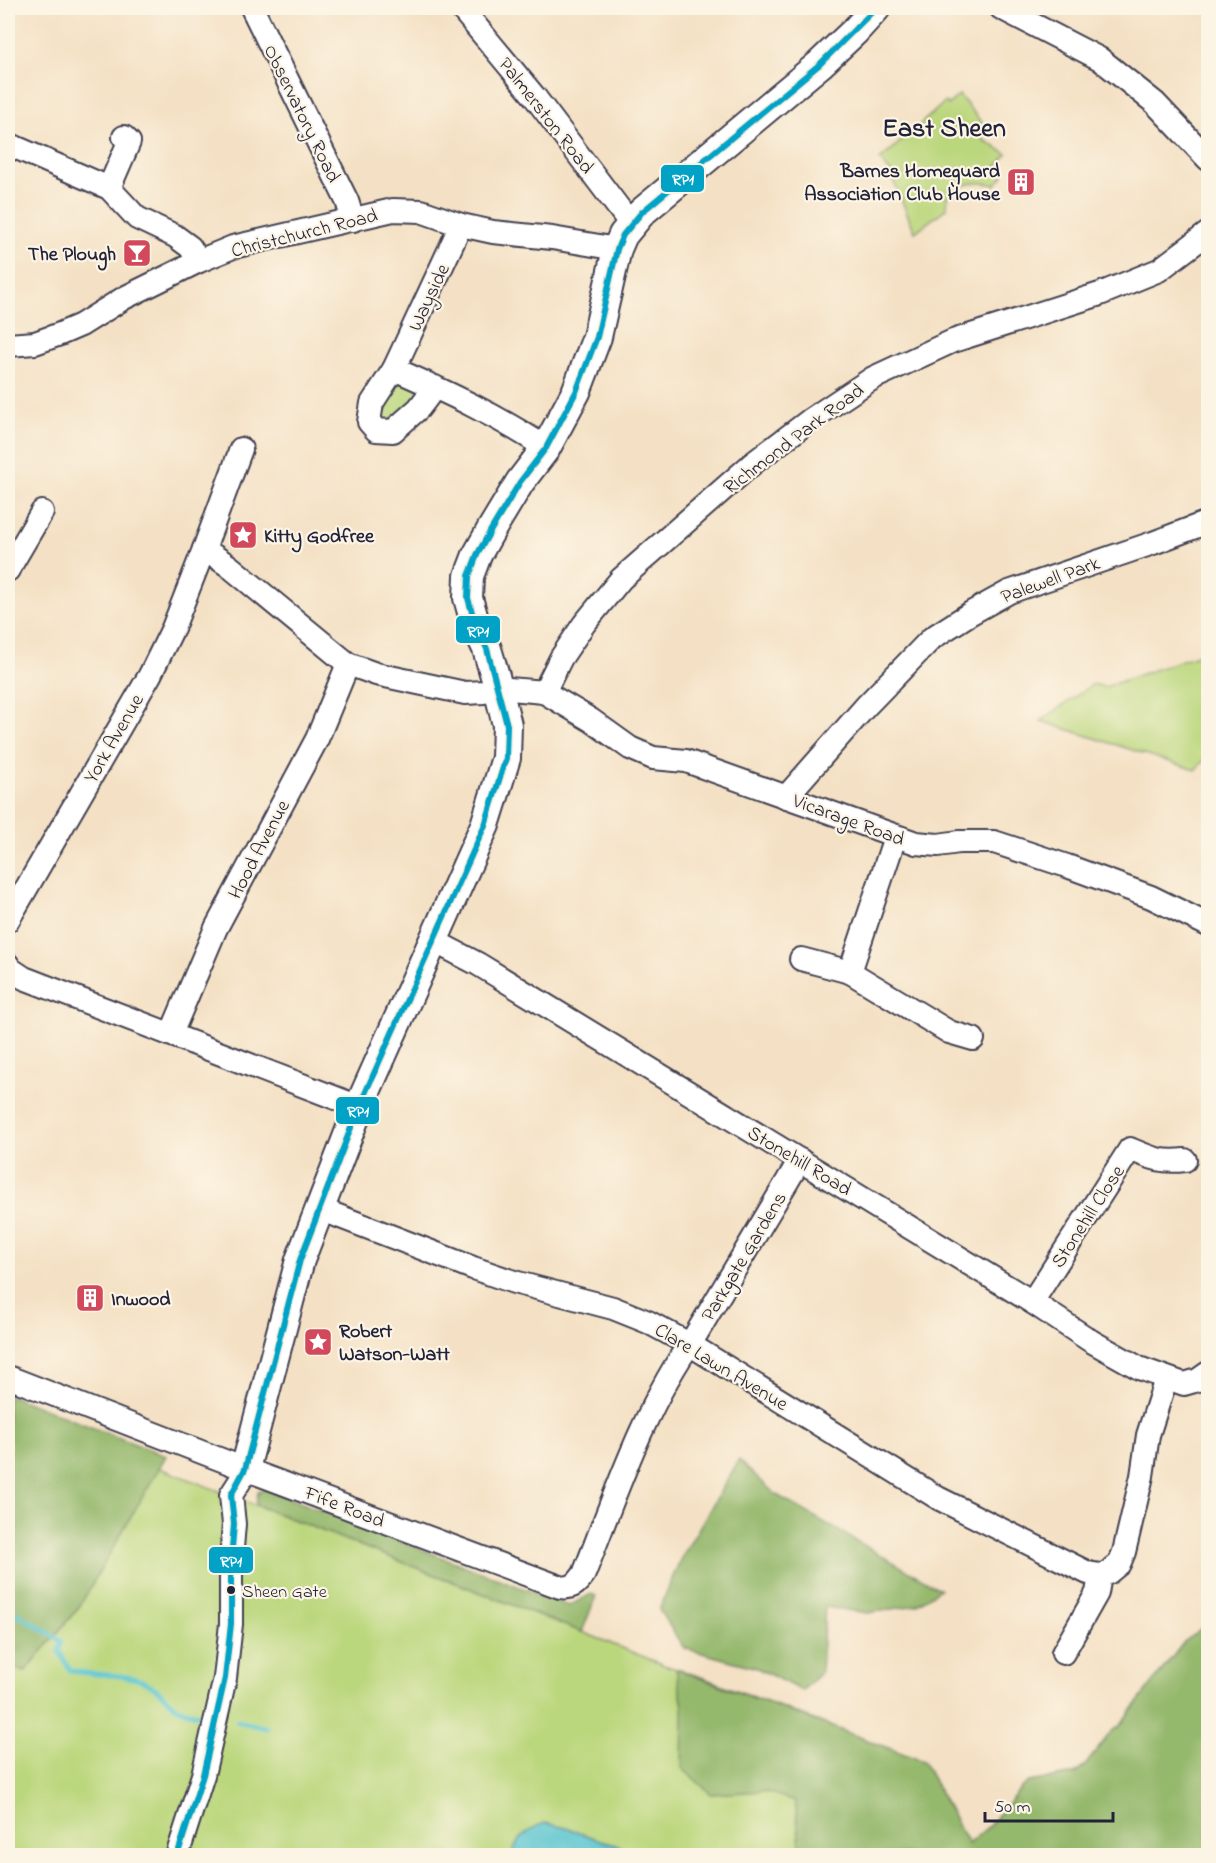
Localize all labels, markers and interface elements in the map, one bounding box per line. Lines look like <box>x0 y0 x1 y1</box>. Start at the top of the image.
street label: Observatory Road <box>255 40 347 188</box>
street label: Palmerston Road <box>490 52 600 181</box>
district label: East Sheen <box>882 111 1006 149</box>
place label: Barnes Homeguard Association Club House <box>804 158 1001 210</box>
line badge: RP1 <box>660 164 705 193</box>
building icon: Barnes Homeguard Association Club House <box>1005 166 1037 198</box>
text: RP1 <box>671 168 695 192</box>
street label: Christchurch Road <box>228 202 381 267</box>
bar icon: The Plough <box>121 237 153 269</box>
place label: The Plough <box>28 241 116 271</box>
street label: Wayside <box>402 260 459 337</box>
street label: Richmond Park Road <box>718 377 871 503</box>
place icon: Kitty Godfree <box>227 519 259 551</box>
place label: Kitty Godfree <box>264 523 375 553</box>
street label: Palewell Park <box>997 550 1105 613</box>
line badge: RP1 <box>455 615 501 644</box>
text: RP1 <box>466 620 490 644</box>
street label: York Avenue <box>78 689 152 789</box>
street label: Vicarage Road <box>787 787 908 856</box>
street label: Hood Avenue <box>222 795 298 905</box>
line badge: RP1 <box>335 1096 380 1125</box>
text: RP1 <box>346 1100 370 1124</box>
street label: Stonehill Road <box>741 1120 856 1205</box>
street label: Stonehill Close <box>1045 1160 1133 1275</box>
street label: Parkgate Gardens <box>695 1187 796 1328</box>
building icon: Inwood <box>74 1282 106 1314</box>
place label: Inwood <box>111 1286 171 1315</box>
street label: Clare Lawn Avenue <box>648 1317 793 1420</box>
place label: Robert Watson-Watt <box>339 1318 450 1370</box>
place icon: Robert Watson-Watt <box>302 1326 334 1358</box>
street label: Fife Road <box>299 1480 388 1537</box>
line badge: RP1 <box>208 1546 254 1574</box>
text: RP1 <box>219 1550 243 1574</box>
place label: Sheen Gate <box>242 1580 328 1606</box>
marker: Sheen Gate <box>225 1584 237 1596</box>
scale bar <box>985 1785 1112 1823</box>
text: 50 m <box>994 1795 1031 1821</box>

